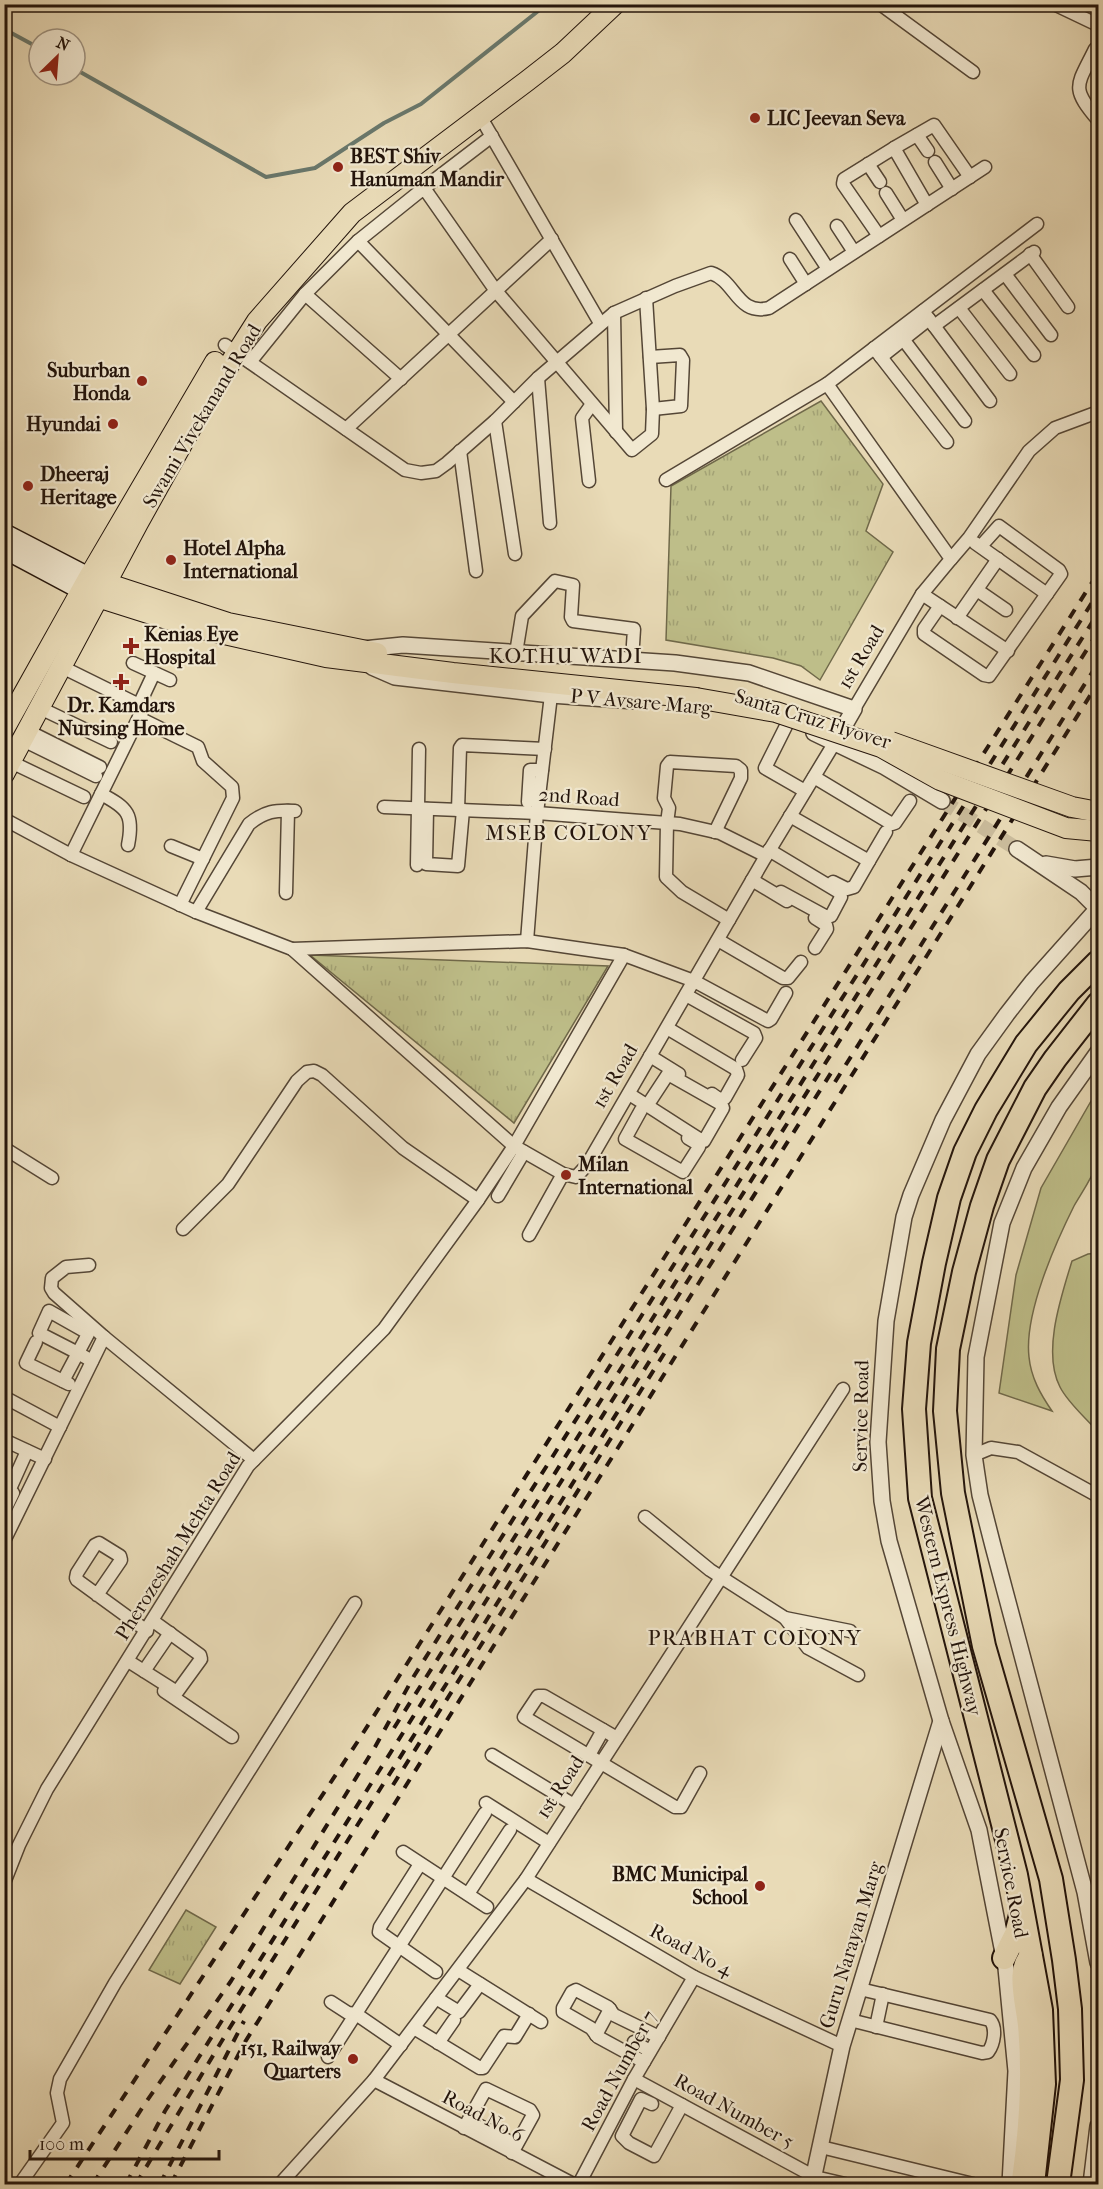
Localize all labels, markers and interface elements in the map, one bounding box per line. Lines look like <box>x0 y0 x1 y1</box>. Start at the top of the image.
north arrow <box>27 27 87 87</box>
text: N <box>54 33 73 55</box>
place label: LIC Jeevan Seva <box>767 107 906 130</box>
marker: LIC Jeevan Seva <box>748 111 762 125</box>
place label: BEST Shiv Hanuman Mandir <box>350 145 504 191</box>
marker: BEST Shiv Hanuman Mandir <box>331 160 345 174</box>
street label: Swami Vivekanand Road <box>138 319 267 512</box>
place label: Suburban Honda <box>47 359 131 405</box>
marker: Suburban Honda <box>135 374 149 388</box>
place label: Hyundai <box>26 413 102 436</box>
marker: Hyundai <box>106 417 120 431</box>
place label: Dheeraj Heritage <box>40 463 117 509</box>
marker: Dheeraj Heritage <box>21 479 35 493</box>
place label: Hotel Alpha International <box>183 537 298 583</box>
marker: Hotel Alpha International <box>164 553 178 567</box>
street label: 1st Road <box>833 620 890 693</box>
place label: Kenias Eye Hospital <box>144 623 239 669</box>
marker: Kenias Eye Hospital <box>122 637 140 655</box>
district label: KOTHU WADI <box>489 644 643 668</box>
marker: Dr. Kamdars Nursing Home <box>112 673 130 691</box>
street label: P V Avsare Marg <box>569 684 713 720</box>
street label: Santa Cruz Flyover <box>732 684 894 754</box>
place label: Dr. Kamdars Nursing Home <box>58 694 184 740</box>
street label: 2nd Road <box>538 783 622 811</box>
district label: MSEB COLONY <box>485 821 653 845</box>
street label: 1st Road <box>587 1039 643 1112</box>
place label: Milan International <box>577 1153 693 1199</box>
marker: Milan International <box>559 1168 573 1182</box>
street label: Service Road <box>849 1359 873 1472</box>
street label: Pherozeshah Mehta Road <box>111 1447 246 1644</box>
street label: Western Express Highway <box>909 1493 987 1719</box>
district label: PRABHAT COLONY <box>648 1626 862 1650</box>
street label: 1st Road <box>531 1750 589 1823</box>
street label: Service Road <box>989 1826 1033 1941</box>
street label: Guru Narayan Marg <box>815 1858 887 2031</box>
place label: BMC Municipal School <box>612 1863 748 1909</box>
marker: BMC Municipal School <box>753 1879 767 1893</box>
street label: Road No 4 <box>646 1919 737 1982</box>
street label: Road Number 7 <box>576 2006 662 2135</box>
place label: 151, Railway Quarters <box>240 2037 342 2083</box>
marker: 151, Railway Quarters <box>346 2052 360 2066</box>
street label: Road Number 5 <box>670 2069 798 2153</box>
street label: Road No 6 <box>438 2085 528 2147</box>
scale bar <box>30 2123 219 2161</box>
text: 100 m <box>39 2134 84 2155</box>

